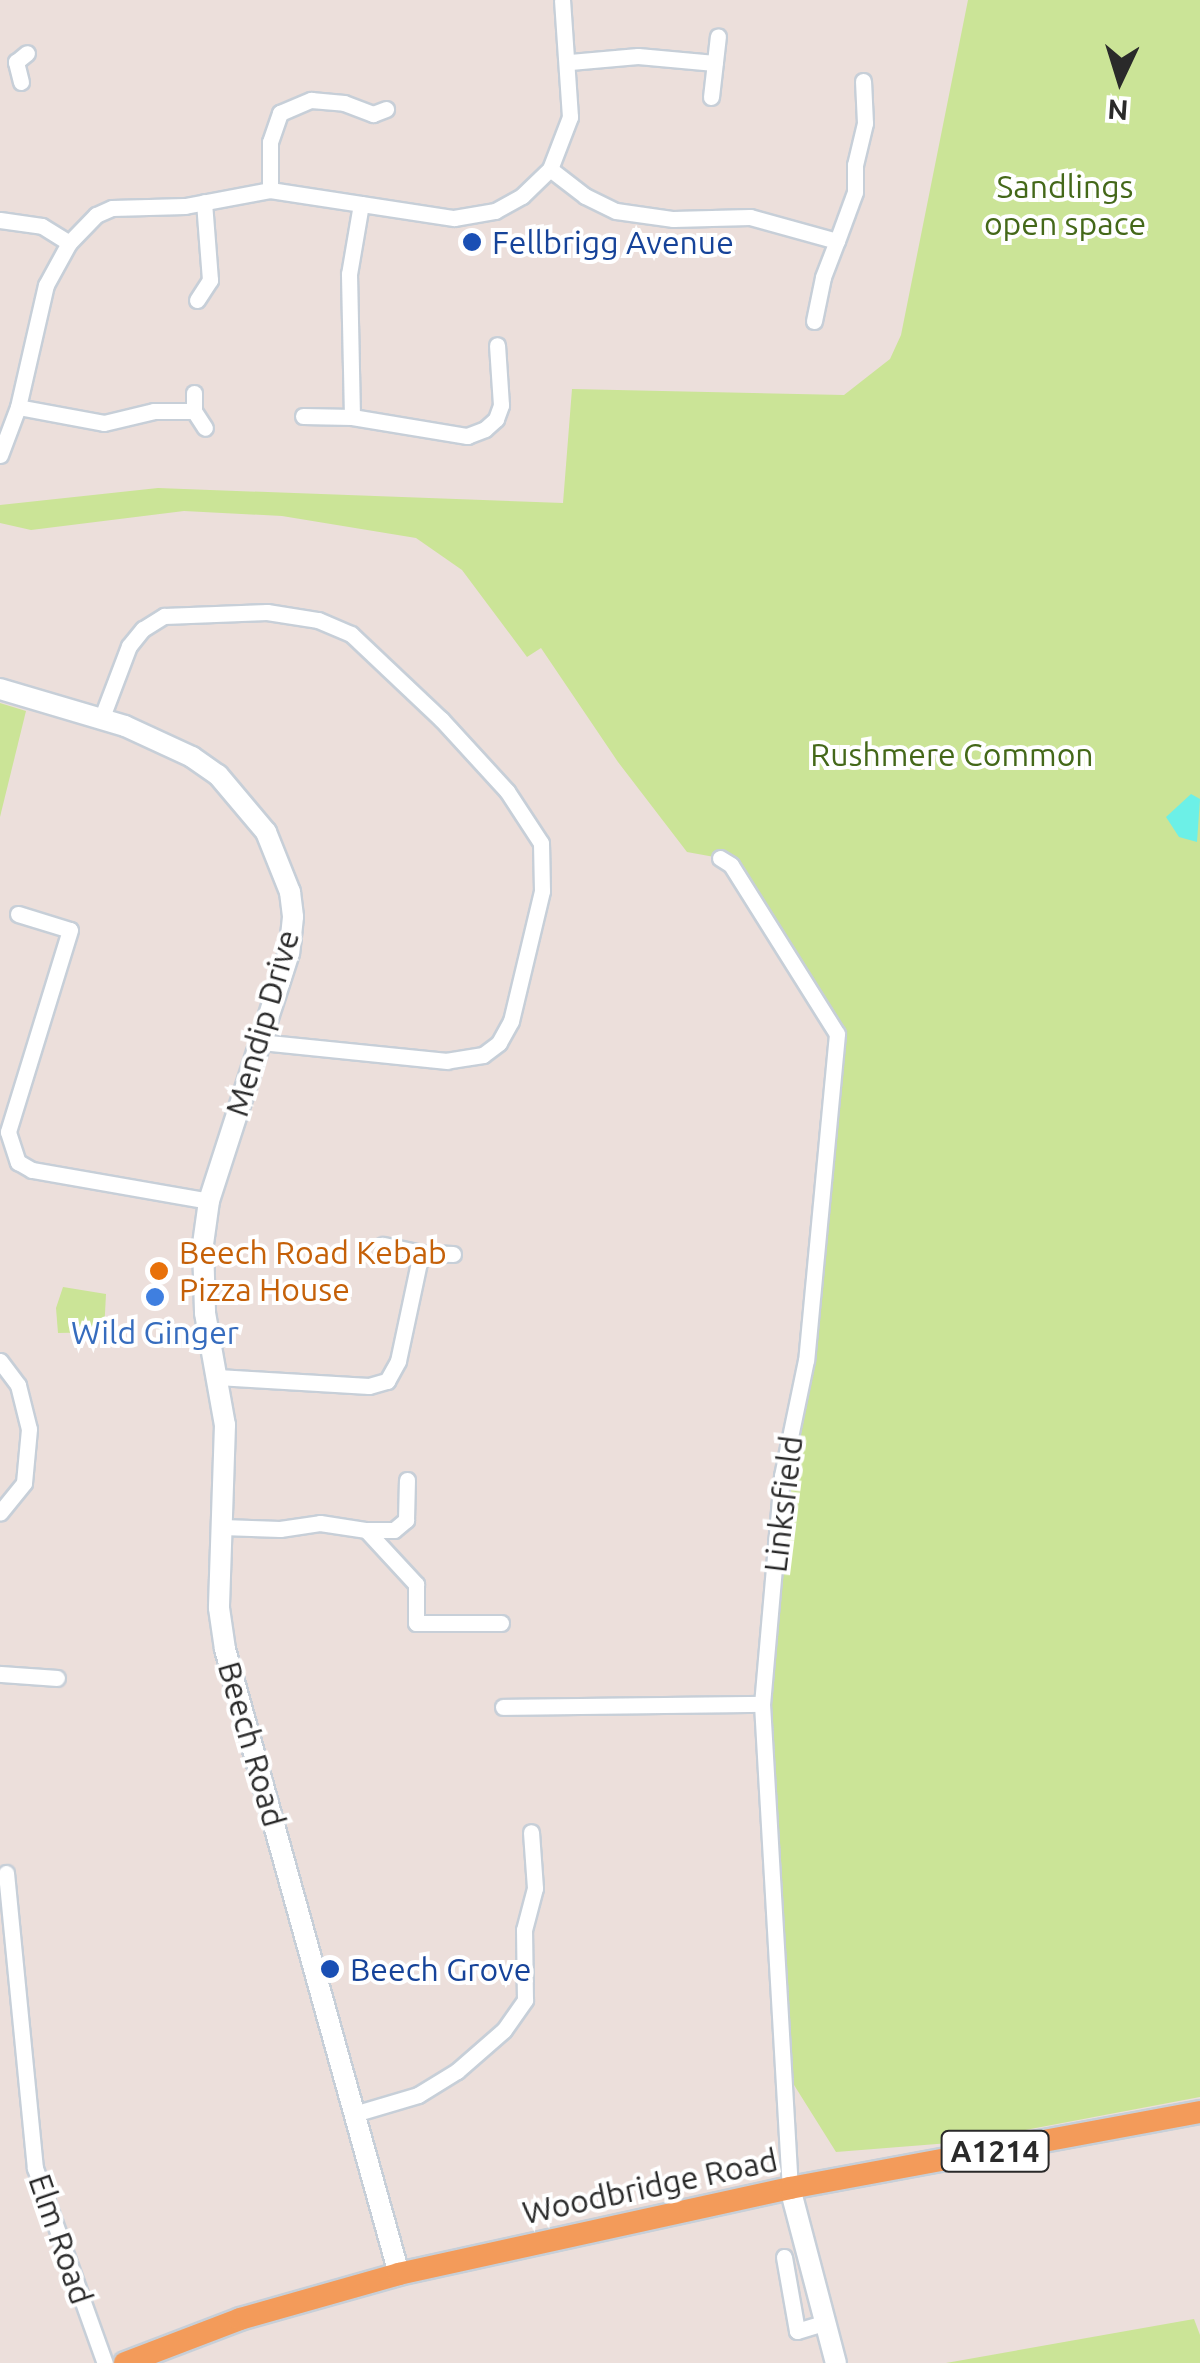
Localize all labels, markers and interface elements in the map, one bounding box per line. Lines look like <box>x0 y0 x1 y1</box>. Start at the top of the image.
north arrow <box>1070 30 1170 130</box>
text: N <box>1106 94 1129 127</box>
park label: Sandlings open space <box>984 168 1146 243</box>
place label: Fellbrigg Avenue <box>492 223 734 261</box>
marker: Fellbrigg Avenue <box>461 231 483 253</box>
park label: Rushmere Common <box>810 735 1094 773</box>
street label: Mendip Drive <box>217 925 307 1121</box>
place label: Beech Road Kebab Pizza House <box>179 1234 447 1309</box>
marker: Beech Road Kebab Pizza House <box>148 1260 170 1282</box>
marker: Wild Ginger <box>144 1286 166 1308</box>
place label: Wild Ginger <box>71 1313 239 1351</box>
street label: Linksfield <box>756 1434 810 1574</box>
street label: Beech Road <box>210 1657 294 1831</box>
place label: Beech Grove <box>350 1950 531 1988</box>
marker: Beech Grove <box>319 1958 341 1980</box>
road number: A1214 <box>940 2126 1050 2176</box>
street label: Woodbridge Road <box>519 2140 781 2232</box>
street label: Elm Road <box>21 2169 101 2309</box>

